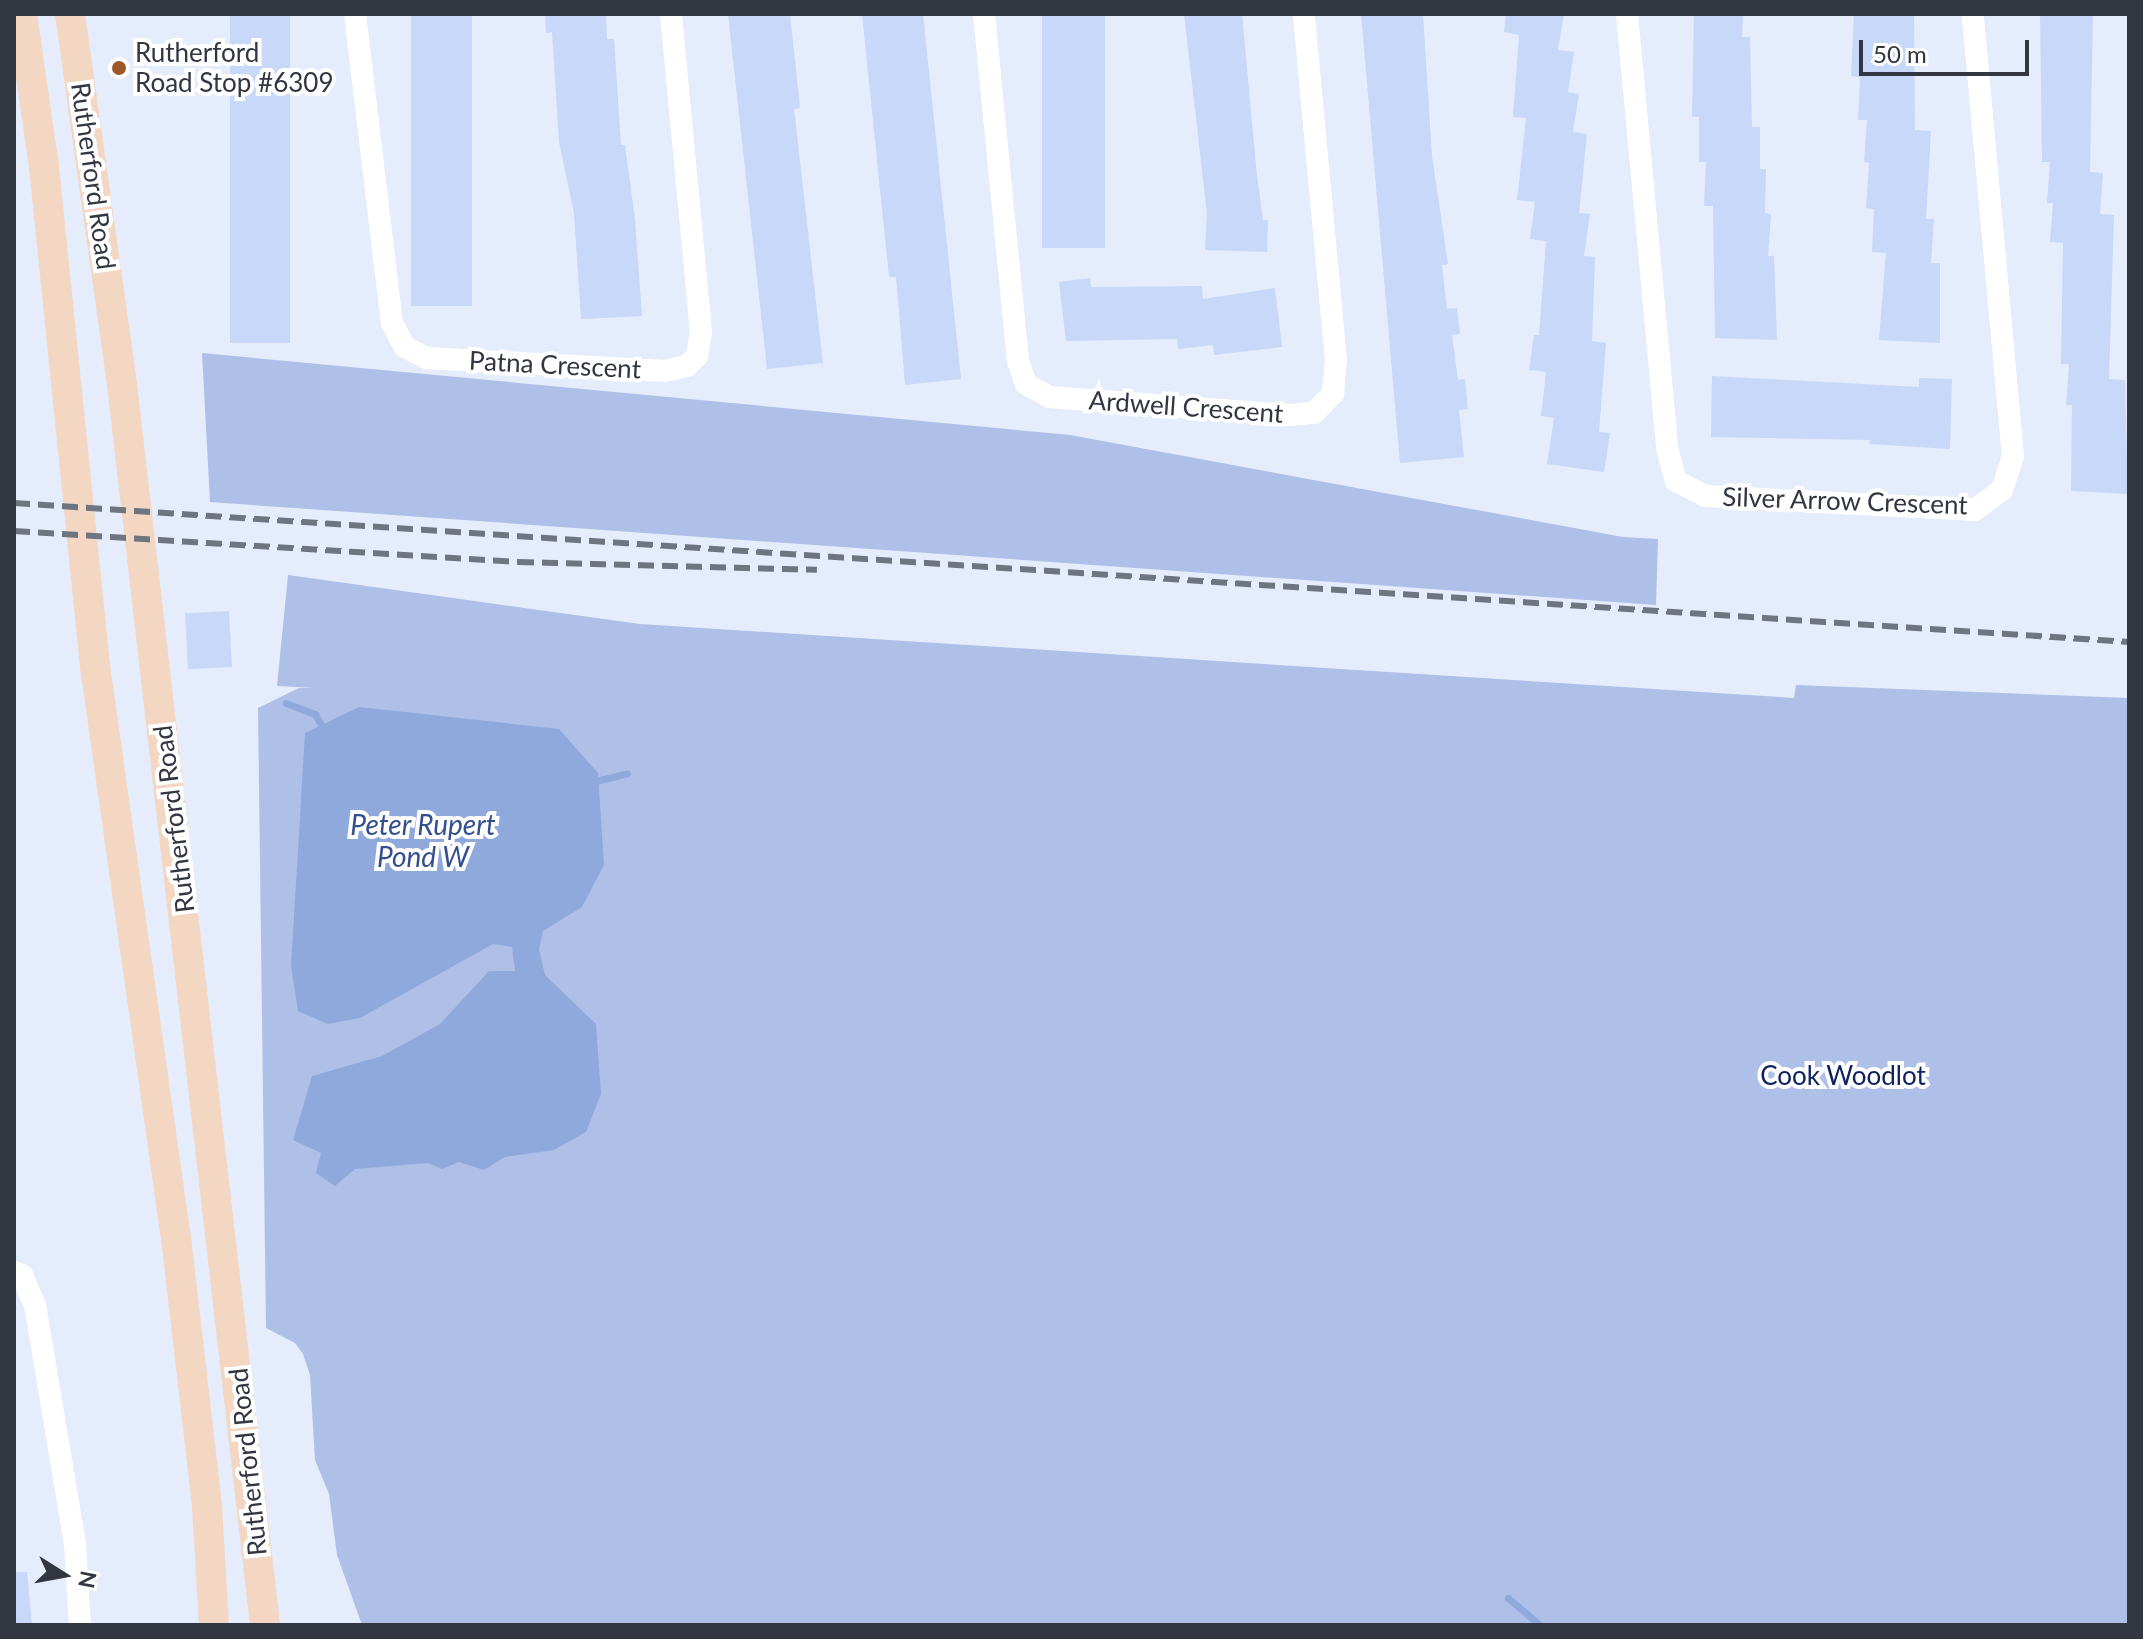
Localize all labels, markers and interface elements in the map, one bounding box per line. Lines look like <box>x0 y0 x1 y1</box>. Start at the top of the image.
scale bar <box>1863 24 2033 74</box>
place label: Rutherford Road Stop #6309 <box>135 37 333 98</box>
text: 50 m <box>1873 39 1927 68</box>
marker: Rutherford Road Stop #6309 <box>110 59 128 77</box>
street label: Rutherford Road <box>64 80 122 272</box>
street label: Patna Crescent <box>468 345 642 385</box>
street label: Ardwell Crescent <box>1088 385 1284 429</box>
street label: Silver Arrow Crescent <box>1721 481 1969 521</box>
street label: Rutherford Road <box>147 724 201 914</box>
water label: Peter Rupert Pond W <box>350 807 496 873</box>
park label: Cook Woodlot <box>1760 1060 1926 1092</box>
street label: Rutherford Road <box>223 1367 273 1557</box>
north arrow <box>24 1535 104 1615</box>
text: N <box>73 1569 103 1591</box>

